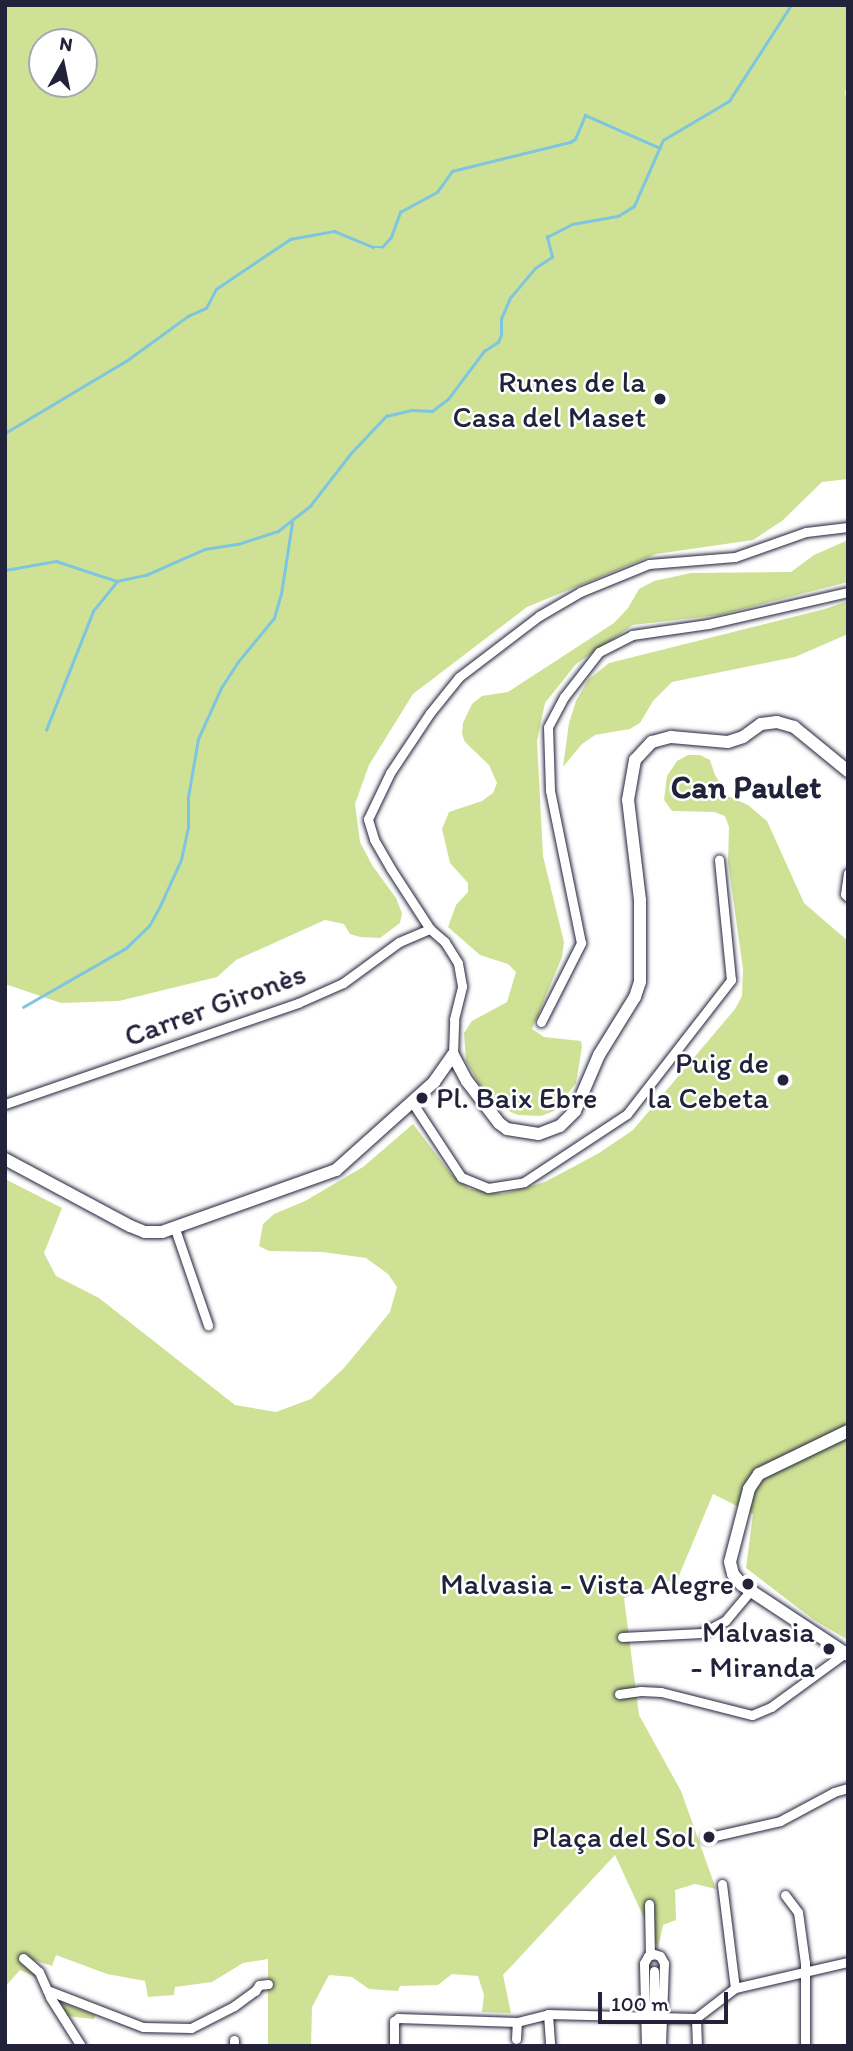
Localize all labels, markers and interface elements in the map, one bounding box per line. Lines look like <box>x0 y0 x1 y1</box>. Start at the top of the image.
north arrow <box>28 28 98 98</box>
text: N <box>58 31 74 56</box>
place label: Runes de la Casa del Maset <box>452 364 646 434</box>
marker: Runes de la Casa del Maset <box>652 391 668 407</box>
district label: Can Paulet <box>671 768 821 806</box>
street label: Carrer Gironès <box>119 956 311 1054</box>
place label: Puig de la Cebeta <box>648 1045 769 1116</box>
marker: Puig de la Cebeta <box>775 1072 791 1088</box>
place label: Pl. Baix Ebre <box>436 1080 598 1116</box>
marker: Pl. Baix Ebre <box>414 1090 430 1106</box>
place label: Malvasia - Vista Alegre <box>441 1566 734 1602</box>
marker: Malvasia - Vista Alegre <box>740 1576 756 1592</box>
place label: Malvasia - Miranda <box>690 1614 815 1684</box>
marker: Malvasia - Miranda <box>821 1641 837 1657</box>
place label: Plaça del Sol <box>532 1819 695 1855</box>
marker: Plaça del Sol <box>701 1829 717 1845</box>
scale bar <box>601 1978 730 2022</box>
text: 100 m <box>611 1991 669 2016</box>

